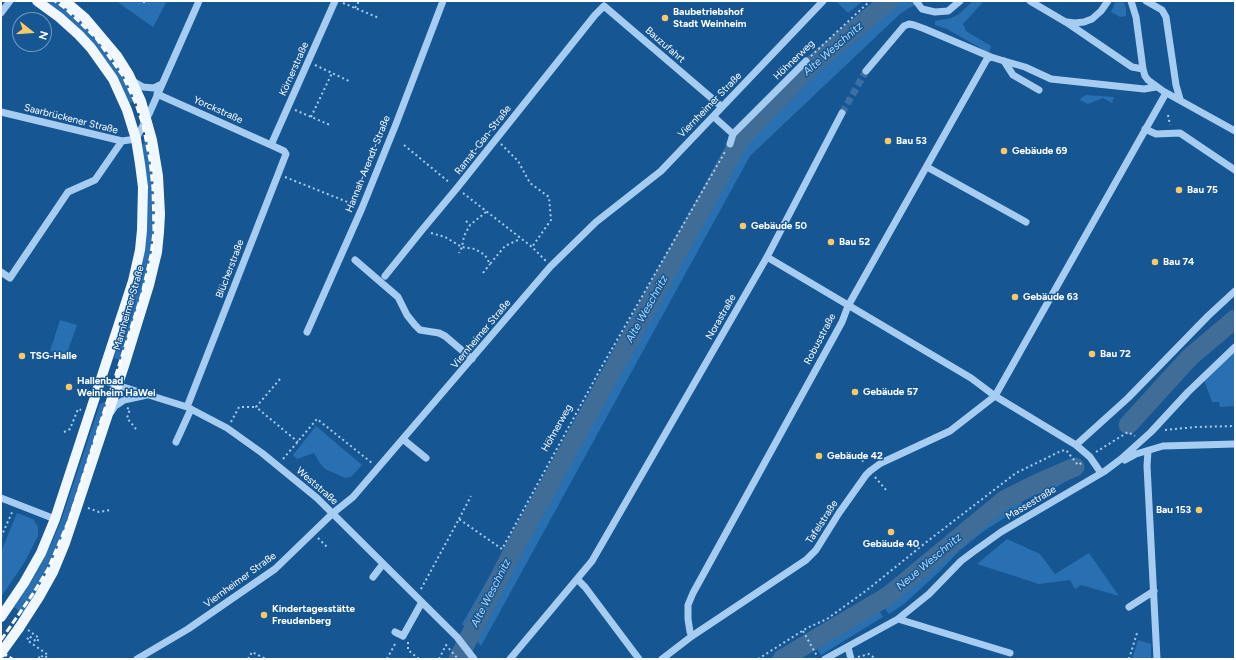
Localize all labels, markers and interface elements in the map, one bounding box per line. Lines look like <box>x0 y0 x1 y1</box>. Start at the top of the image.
place label: Baubetriebshof Stadt Weinheim <box>673 6 747 30</box>
north arrow <box>12 12 52 52</box>
marker: Baubetriebshof Stadt Weinheim <box>660 13 670 23</box>
water label: Alte Weschnitz <box>800 20 866 78</box>
street label: Bauzufahrt <box>643 24 687 66</box>
text: N <box>36 29 50 41</box>
street label: Höhnerweg <box>771 37 817 83</box>
street label: Körnerstraße <box>277 40 311 98</box>
street label: Viernheimer Straße <box>676 70 744 140</box>
street label: Yorckstraße <box>191 94 245 126</box>
street label: Saarbrückener Straße <box>23 102 119 136</box>
street label: Ramat-Gan-Straße <box>452 103 514 177</box>
street label: Hannah-Arendt-Straße <box>343 114 393 214</box>
place label: Bau 53 <box>896 135 927 147</box>
marker: Bau 53 <box>883 136 893 146</box>
place label: Gebäude 69 <box>1012 145 1067 157</box>
marker: Gebäude 69 <box>999 146 1009 156</box>
place label: Bau 75 <box>1187 184 1218 196</box>
marker: Bau 75 <box>1174 185 1184 195</box>
place label: Gebäude 50 <box>751 220 807 232</box>
marker: Gebäude 50 <box>738 221 748 231</box>
place label: Bau 52 <box>839 236 870 248</box>
marker: Bau 52 <box>826 237 836 247</box>
street label: Blücherstraße <box>213 238 247 300</box>
place label: Bau 74 <box>1163 256 1194 268</box>
marker: Bau 74 <box>1150 257 1160 267</box>
street label: Mannheimer Straße <box>111 264 147 352</box>
water label: Alte Weschnitz <box>623 273 671 345</box>
place label: Gebäude 63 <box>1023 291 1078 303</box>
street label: Norastraße <box>703 292 739 342</box>
marker: Gebäude 63 <box>1010 292 1020 302</box>
street label: Viernheimer Straße <box>449 297 513 371</box>
street label: Robusstraße <box>802 311 838 367</box>
place label: Bau 72 <box>1100 348 1131 360</box>
marker: Bau 72 <box>1087 349 1097 359</box>
place label: TSG-Halle <box>30 350 77 362</box>
marker: TSG-Halle <box>17 351 27 361</box>
place label: Hallenbad Weinheim HaWei <box>77 375 156 398</box>
marker: Hallenbad Weinheim HaWei <box>64 382 74 392</box>
place label: Gebäude 57 <box>863 386 918 398</box>
marker: Gebäude 57 <box>850 387 860 397</box>
street label: Höhnerweg <box>539 402 575 454</box>
place label: Gebäude 42 <box>827 450 883 462</box>
marker: Gebäude 42 <box>814 451 824 461</box>
street label: Weststraße <box>294 465 340 507</box>
street label: Massestraße <box>1004 483 1058 523</box>
street label: Tafelstraße <box>804 498 840 546</box>
place label: Bau 153 <box>1156 504 1191 516</box>
marker: Bau 153 <box>1194 505 1204 515</box>
marker: Gebäude 40 <box>886 527 896 537</box>
water label: Neue Weschnitz <box>894 531 964 593</box>
place label: Gebäude 40 <box>863 538 919 550</box>
street label: Viernheimer Straße <box>202 550 278 610</box>
water label: Alte Weschnitz <box>468 557 514 629</box>
place label: Kindertagesstätte Freudenberg <box>272 603 355 626</box>
marker: Kindertagesstätte Freudenberg <box>259 610 269 620</box>

